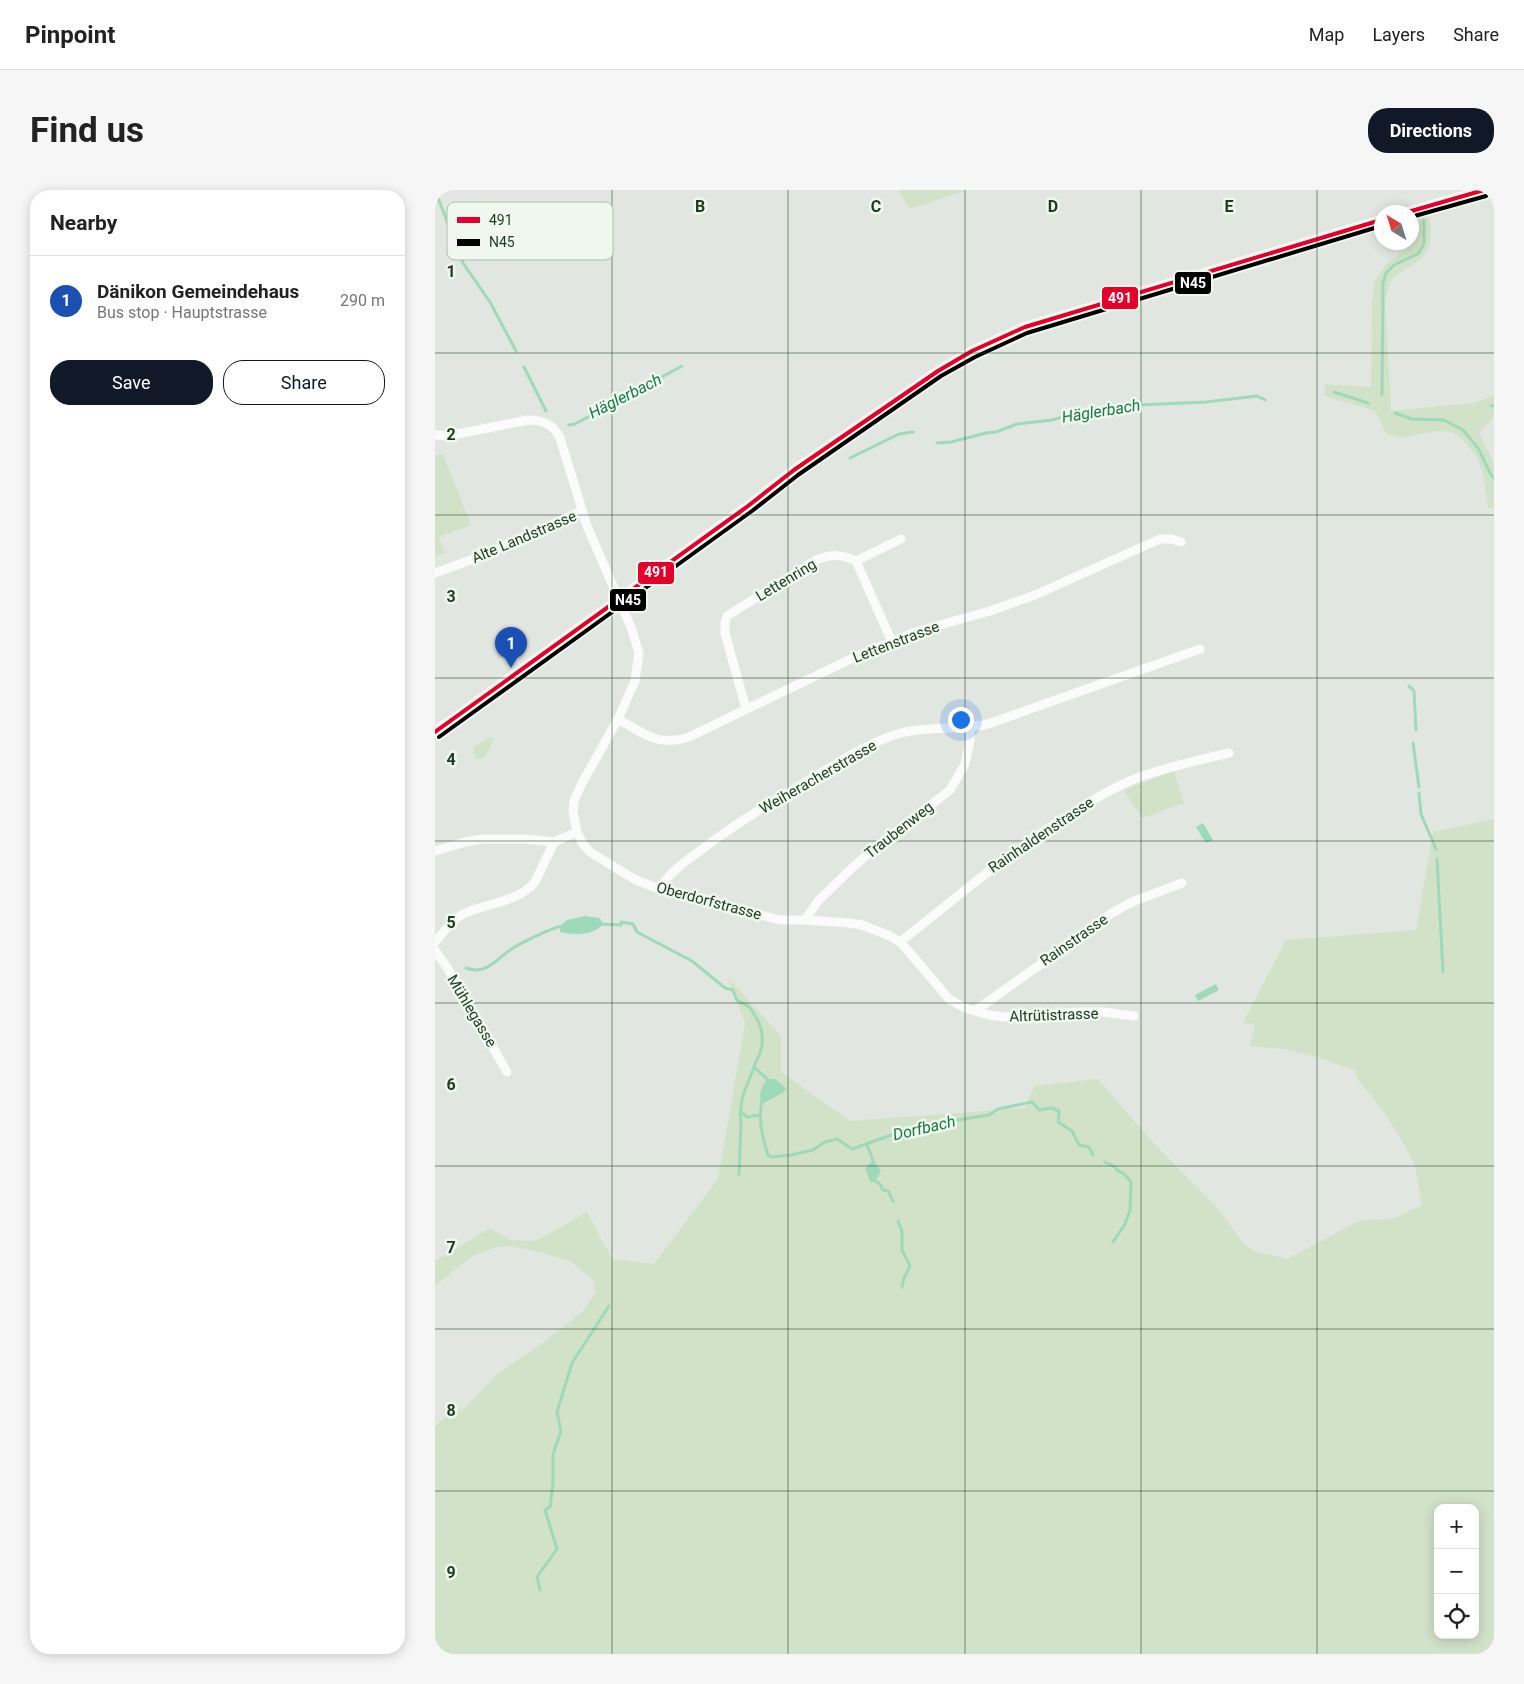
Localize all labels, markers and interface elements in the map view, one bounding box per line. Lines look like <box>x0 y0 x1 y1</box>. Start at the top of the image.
text: Pinpoint <box>25 21 115 49</box>
text: Map <box>1309 24 1344 45</box>
text: Layers <box>1372 24 1425 45</box>
text: Share <box>1453 24 1499 45</box>
button: Directions <box>1368 108 1494 153</box>
text: Find us <box>30 110 144 151</box>
text: B <box>695 197 705 216</box>
text: C <box>871 197 881 216</box>
text: D <box>1048 197 1058 216</box>
text: E <box>1225 197 1234 216</box>
legend <box>447 202 613 260</box>
north arrow <box>1374 205 1419 250</box>
text: Nearby <box>50 211 117 235</box>
text: 491 <box>489 212 513 228</box>
text: N45 <box>489 234 515 250</box>
text: 1 <box>446 262 456 281</box>
line badge: N45 <box>1174 271 1212 295</box>
text: N45 <box>1180 275 1206 291</box>
text: Dänikon Gemeindehaus <box>97 280 299 303</box>
line badge: 491 <box>1101 286 1139 310</box>
text: 491 <box>1108 290 1132 306</box>
text: 1 <box>61 291 71 310</box>
text: 290 m <box>340 291 385 310</box>
text: Bus stop · Hauptstrasse <box>97 303 267 322</box>
button: Save <box>50 360 213 405</box>
button: Share <box>223 360 385 405</box>
water label: Häglerbach <box>585 370 665 422</box>
water label: Häglerbach <box>1060 395 1142 427</box>
text: 2 <box>446 425 456 444</box>
street label: Alte Landstrasse <box>469 507 579 567</box>
street label: Lettenring <box>752 555 820 605</box>
line badge: 491 <box>637 561 675 585</box>
text: 491 <box>644 564 668 580</box>
text: 3 <box>446 587 456 606</box>
line badge: N45 <box>609 588 647 612</box>
text: N45 <box>615 592 641 608</box>
street label: Lettenstrasse <box>850 617 942 667</box>
pin: 1 <box>495 627 527 668</box>
your location <box>948 707 974 733</box>
street label: Weiheracherstrasse <box>756 736 880 818</box>
text: 4 <box>446 750 456 769</box>
street label: Rainhaldenstrasse <box>985 793 1097 877</box>
street label: Traubenweg <box>861 798 937 862</box>
street label: Oberdorfstrasse <box>654 878 764 924</box>
street label: Rainstrasse <box>1037 910 1111 970</box>
text: 5 <box>446 913 456 932</box>
street label: Mühlegasse <box>443 972 501 1050</box>
street label: Altrütistrasse <box>1009 1004 1099 1026</box>
text: 6 <box>446 1075 456 1094</box>
water label: Dorfbach <box>891 1112 957 1144</box>
text: 7 <box>446 1238 456 1257</box>
text: 8 <box>446 1401 456 1420</box>
map controls <box>1434 1504 1479 1639</box>
button: + <box>1434 1504 1479 1549</box>
button: − <box>1434 1549 1479 1594</box>
text: 9 <box>446 1563 456 1582</box>
button: locate <box>1434 1594 1479 1639</box>

